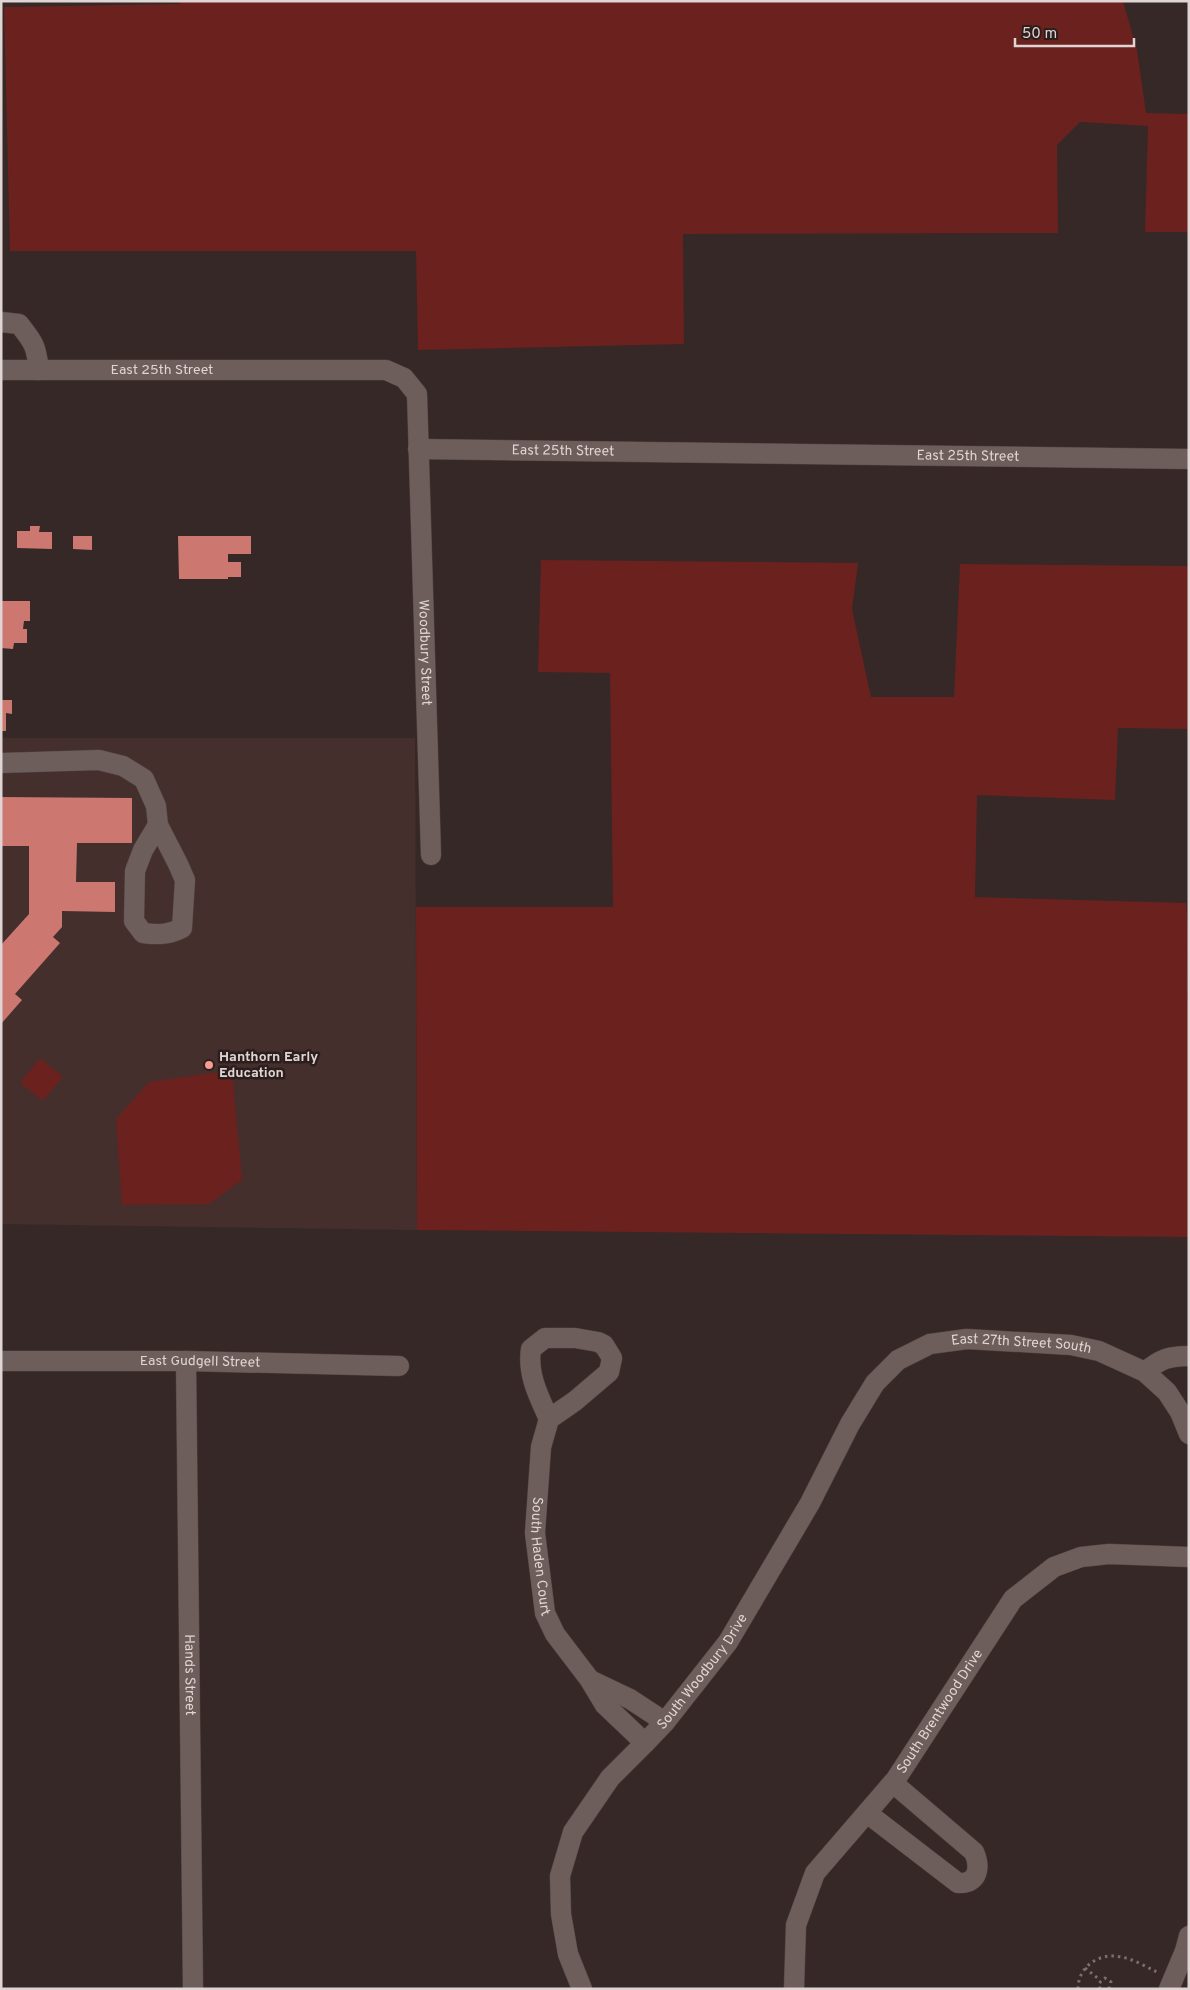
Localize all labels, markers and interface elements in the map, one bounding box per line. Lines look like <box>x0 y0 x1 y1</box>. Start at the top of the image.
scale bar <box>1015 15 1134 47</box>
text: 50 m <box>1022 25 1057 44</box>
street label: East 25th Street <box>111 362 213 379</box>
street label: East 25th Street <box>511 442 614 460</box>
street label: East 25th Street <box>916 447 1019 465</box>
street label: Woodbury Street <box>415 599 435 706</box>
place label: Hanthorn Early Education <box>219 1049 318 1082</box>
marker: Hanthorn Early Education <box>203 1059 215 1071</box>
street label: East 27th Street South <box>950 1330 1093 1358</box>
street label: East Gudgell Street <box>140 1353 261 1371</box>
street label: South Haden Court <box>526 1496 554 1619</box>
street label: South Woodbury Drive <box>654 1611 751 1733</box>
street label: Hands Street <box>181 1634 198 1716</box>
street label: South Brentwood Drive <box>893 1646 987 1777</box>

